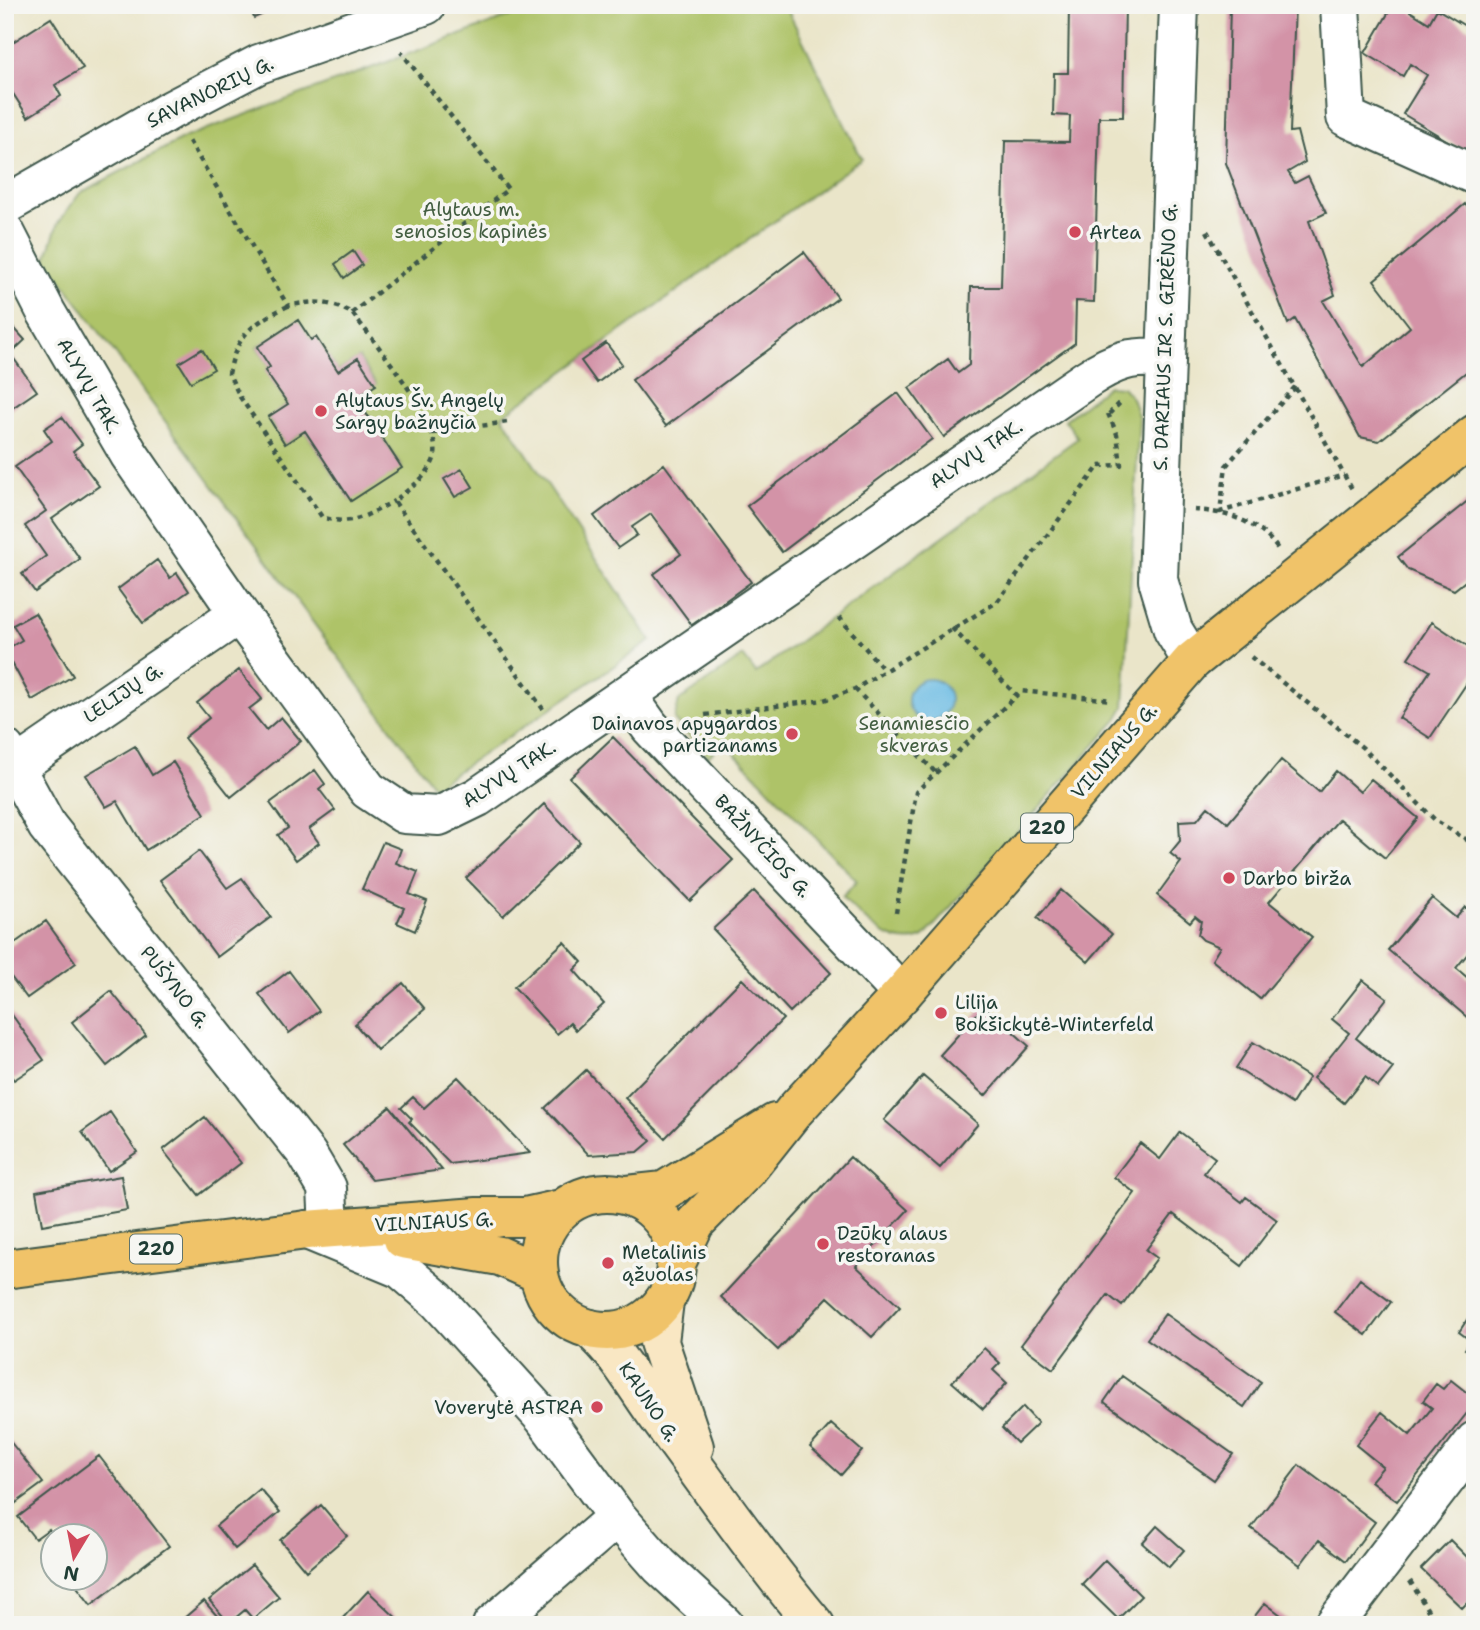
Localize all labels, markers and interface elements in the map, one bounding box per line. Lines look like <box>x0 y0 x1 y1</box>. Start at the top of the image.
street label: SAVANORIŲ G. <box>142 50 278 134</box>
park label: Alytaus m. senosios kapinės <box>395 197 547 244</box>
street label: S. DARIAUS IR S. GIRĖNO G. <box>1148 203 1182 471</box>
place label: Artea <box>1089 220 1141 245</box>
marker: Artea <box>1067 224 1083 240</box>
street label: ALYVŲ TAK. <box>51 333 127 439</box>
place label: Alytaus Šv. Angelų Sargų bažnyčia <box>335 387 504 435</box>
marker: Alytaus Šv. Angelų Sargų bažnyčia <box>313 403 329 419</box>
street label: ALYVŲ TAK. <box>925 414 1027 494</box>
street label: LELIJŲ G. <box>78 657 168 729</box>
street label: VILNIAUS G. <box>1065 698 1163 804</box>
place label: Dainavos apygardos partizanams <box>592 711 778 758</box>
park label: Senamiesčio skveras <box>859 711 969 758</box>
marker: Dainavos apygardos partizanams <box>784 726 800 742</box>
street label: ALYVŲ TAK. <box>457 734 561 814</box>
street label: BAŽNYČIOS G. <box>709 788 818 903</box>
road number: 220 <box>1021 814 1073 842</box>
place label: Darbo birža <box>1243 866 1351 891</box>
marker: Darbo birža <box>1221 870 1237 886</box>
street label: PUŠYNO G. <box>135 940 216 1034</box>
place label: Lilija Bokšickytė-Winterfeld <box>955 990 1154 1037</box>
marker: Lilija Bokšickytė-Winterfeld <box>933 1005 949 1021</box>
street label: VILNIAUS G. <box>374 1206 494 1238</box>
place label: Dzūkų alaus restoranas <box>837 1221 948 1268</box>
road number: 220 <box>130 1234 182 1264</box>
marker: Dzūkų alaus restoranas <box>815 1236 831 1252</box>
place label: Metalinis ąžuolas <box>622 1240 707 1287</box>
marker: Metalinis ąžuolas <box>600 1255 616 1271</box>
street label: KAUNO G. <box>613 1357 685 1447</box>
place label: Voverytė ASTRA <box>434 1395 583 1420</box>
marker: Voverytė ASTRA <box>589 1399 605 1415</box>
north arrow <box>38 1522 108 1592</box>
text: N <box>62 1560 81 1587</box>

